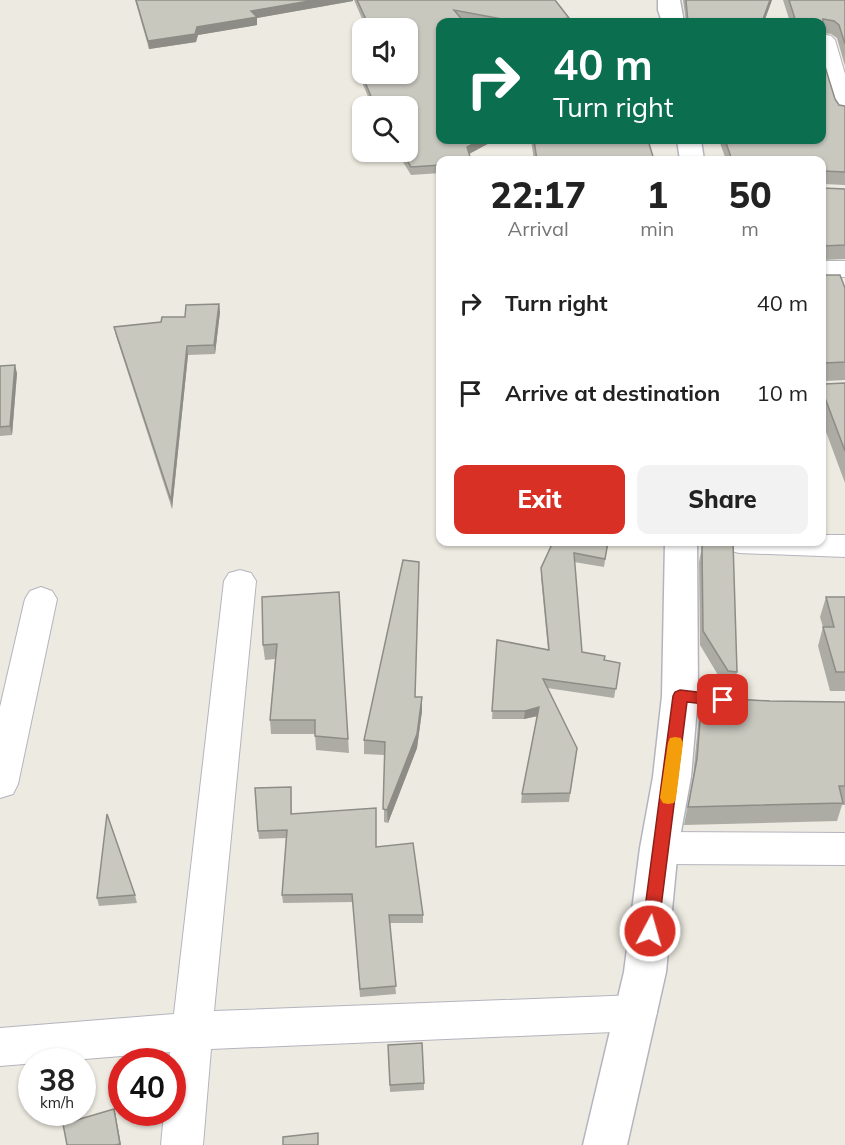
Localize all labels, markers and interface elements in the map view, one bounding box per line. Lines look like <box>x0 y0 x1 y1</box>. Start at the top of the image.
map controls <box>352 18 418 162</box>
button: sound <box>352 18 418 84</box>
text: 40 m <box>553 38 653 91</box>
icon: right <box>454 42 532 120</box>
text: Turn right <box>553 90 673 124</box>
button: search <box>352 96 418 162</box>
text: 22:17 <box>490 172 586 217</box>
text: 1 <box>646 172 668 217</box>
text: 50 <box>729 172 772 217</box>
text: Arrival <box>508 216 569 241</box>
text: min <box>640 216 674 241</box>
text: m <box>741 216 759 241</box>
icon: right <box>454 287 487 320</box>
text: Turn right <box>505 289 608 317</box>
text: 40 m <box>757 289 808 317</box>
icon: arrive <box>454 377 487 410</box>
text: Arrive at destination <box>505 379 720 407</box>
text: 10 m <box>757 379 808 407</box>
button: Exit <box>454 465 625 534</box>
button: Share <box>637 465 808 534</box>
pin <box>697 674 748 725</box>
icon: arrive <box>706 683 739 716</box>
position arrow <box>618 899 682 963</box>
speed limit sign: 40 <box>108 1048 186 1126</box>
text: 38 <box>39 1061 75 1099</box>
text: km/h <box>40 1093 74 1112</box>

